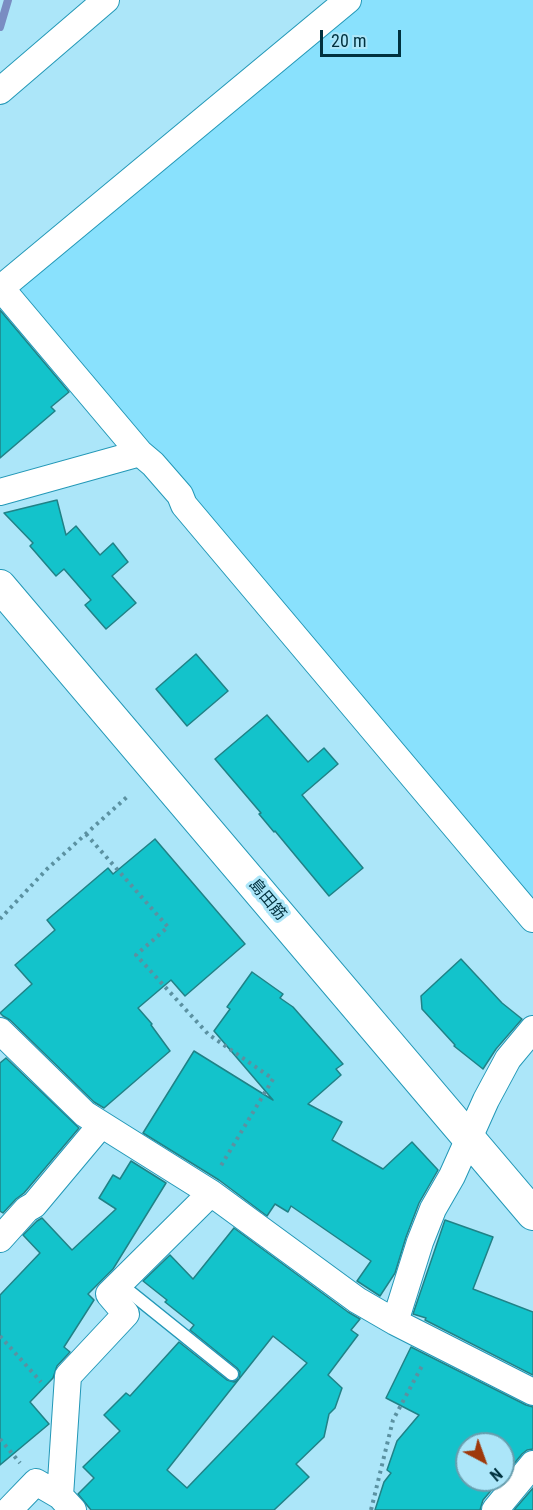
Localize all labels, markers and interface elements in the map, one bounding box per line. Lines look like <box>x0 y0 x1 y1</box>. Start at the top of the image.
scale bar <box>323 18 404 56</box>
text: 20 m <box>331 30 366 51</box>
street label: 島田筋 <box>244 875 290 925</box>
north arrow <box>455 1432 515 1492</box>
text: N <box>486 1464 506 1485</box>

